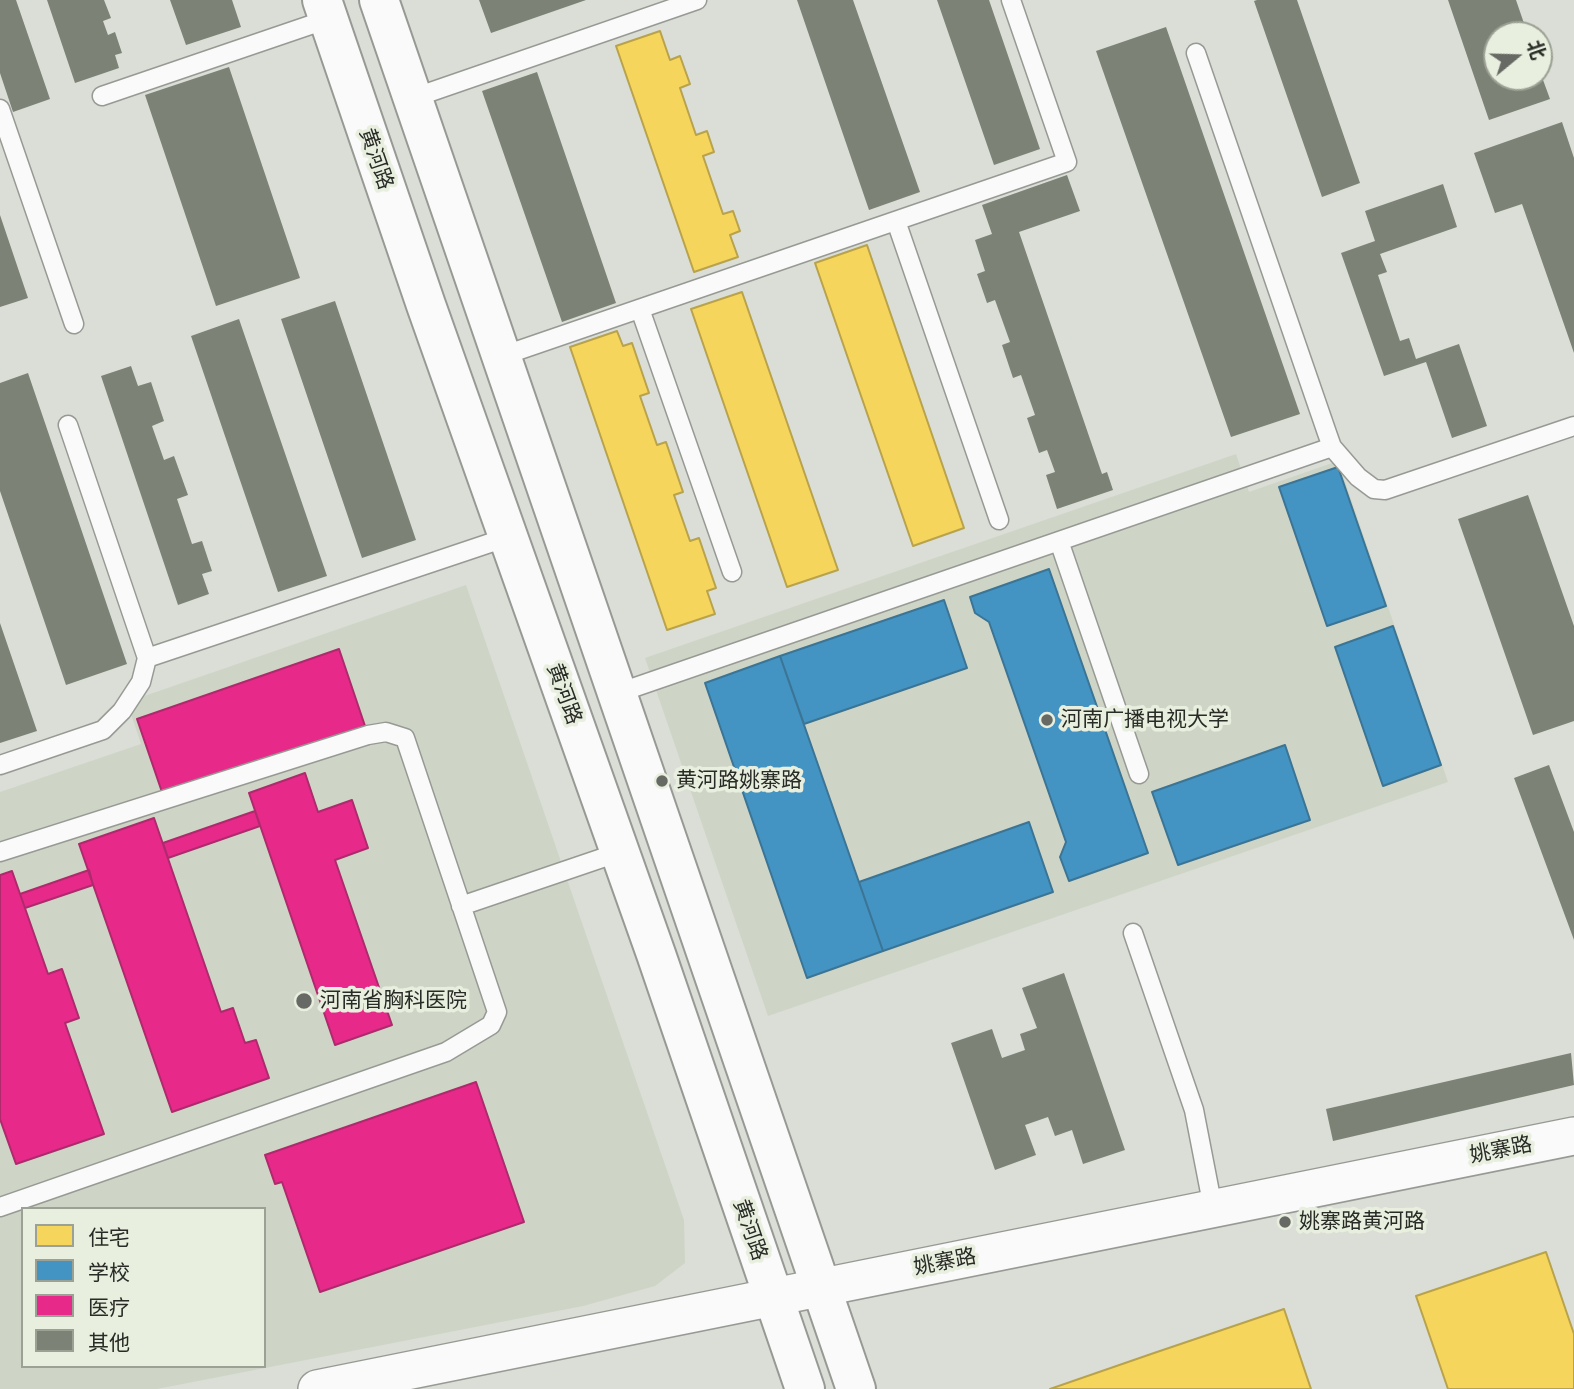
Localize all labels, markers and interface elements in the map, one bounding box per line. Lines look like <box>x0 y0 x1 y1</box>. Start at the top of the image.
north arrow <box>1483 21 1553 91</box>
text: 北 <box>1522 37 1550 62</box>
street label: 黄河路 <box>354 125 398 193</box>
street label: 黄河路 <box>541 660 587 728</box>
place label: 河南广播电视大学 <box>1061 707 1229 733</box>
marker: 河南广播电视大学 <box>1039 712 1055 728</box>
place label: 黄河路姚寨路 <box>676 768 802 794</box>
marker: 黄河路姚寨路 <box>654 773 670 789</box>
place label: 河南省胸科医院 <box>320 988 467 1014</box>
marker: 河南省胸科医院 <box>294 991 314 1011</box>
street label: 姚寨路 <box>1468 1132 1534 1168</box>
street label: 黄河路 <box>728 1196 772 1264</box>
legend <box>21 1207 266 1368</box>
place label: 姚寨路黄河路 <box>1299 1209 1425 1235</box>
marker: 姚寨路黄河路 <box>1277 1214 1293 1230</box>
text: 住宅 <box>88 1225 130 1250</box>
street label: 姚寨路 <box>912 1244 978 1280</box>
text: 学校 <box>88 1260 130 1285</box>
text: 医疗 <box>88 1295 130 1320</box>
text: 其他 <box>88 1330 130 1355</box>

